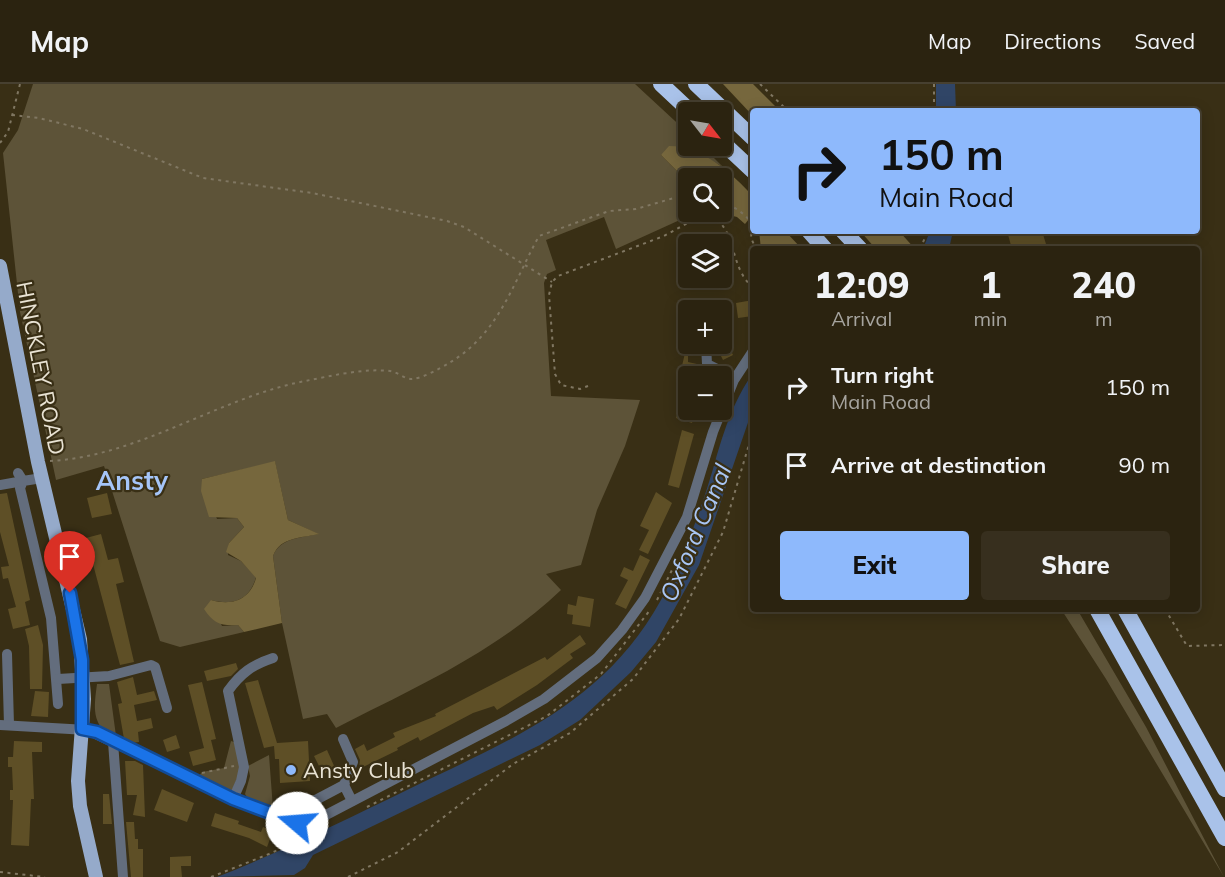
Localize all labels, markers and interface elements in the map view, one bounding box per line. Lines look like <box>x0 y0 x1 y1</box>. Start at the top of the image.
text: Map <box>30 24 89 59</box>
text: Map <box>928 28 971 54</box>
text: Directions <box>1004 28 1101 54</box>
text: Saved <box>1134 28 1195 54</box>
north arrow <box>678 102 732 156</box>
map controls <box>678 102 732 420</box>
text: 150 m <box>879 128 1004 181</box>
icon: right <box>780 132 858 210</box>
button: search <box>678 168 732 222</box>
text: Main Road <box>879 180 1014 214</box>
button: layers <box>678 234 732 288</box>
text: 12:09 <box>814 262 910 307</box>
text: 1 <box>980 262 1001 307</box>
text: 240 <box>1071 262 1136 307</box>
street label: HINCKLEY ROAD <box>10 279 72 457</box>
button: + <box>678 300 732 354</box>
text: Arrival <box>831 306 892 331</box>
text: min <box>973 306 1008 331</box>
text: m <box>1095 306 1113 331</box>
text: Turn right <box>831 361 934 389</box>
button: − <box>678 366 732 420</box>
icon: right <box>780 371 813 404</box>
text: 150 m <box>1105 373 1170 401</box>
text: Main Road <box>831 389 931 414</box>
icon: arrive <box>780 449 813 482</box>
text: Arrive at destination <box>831 451 1046 479</box>
text: 90 m <box>1119 451 1170 479</box>
water label: Oxford Canal <box>653 459 738 606</box>
district label: Ansty <box>96 464 169 497</box>
pin <box>44 531 95 593</box>
button: Exit <box>780 531 969 600</box>
button: Share <box>981 531 1170 600</box>
icon: arrive <box>53 540 86 573</box>
place label: Ansty Club <box>303 756 414 784</box>
marker: Ansty Club <box>284 763 298 777</box>
position arrow <box>265 791 329 855</box>

